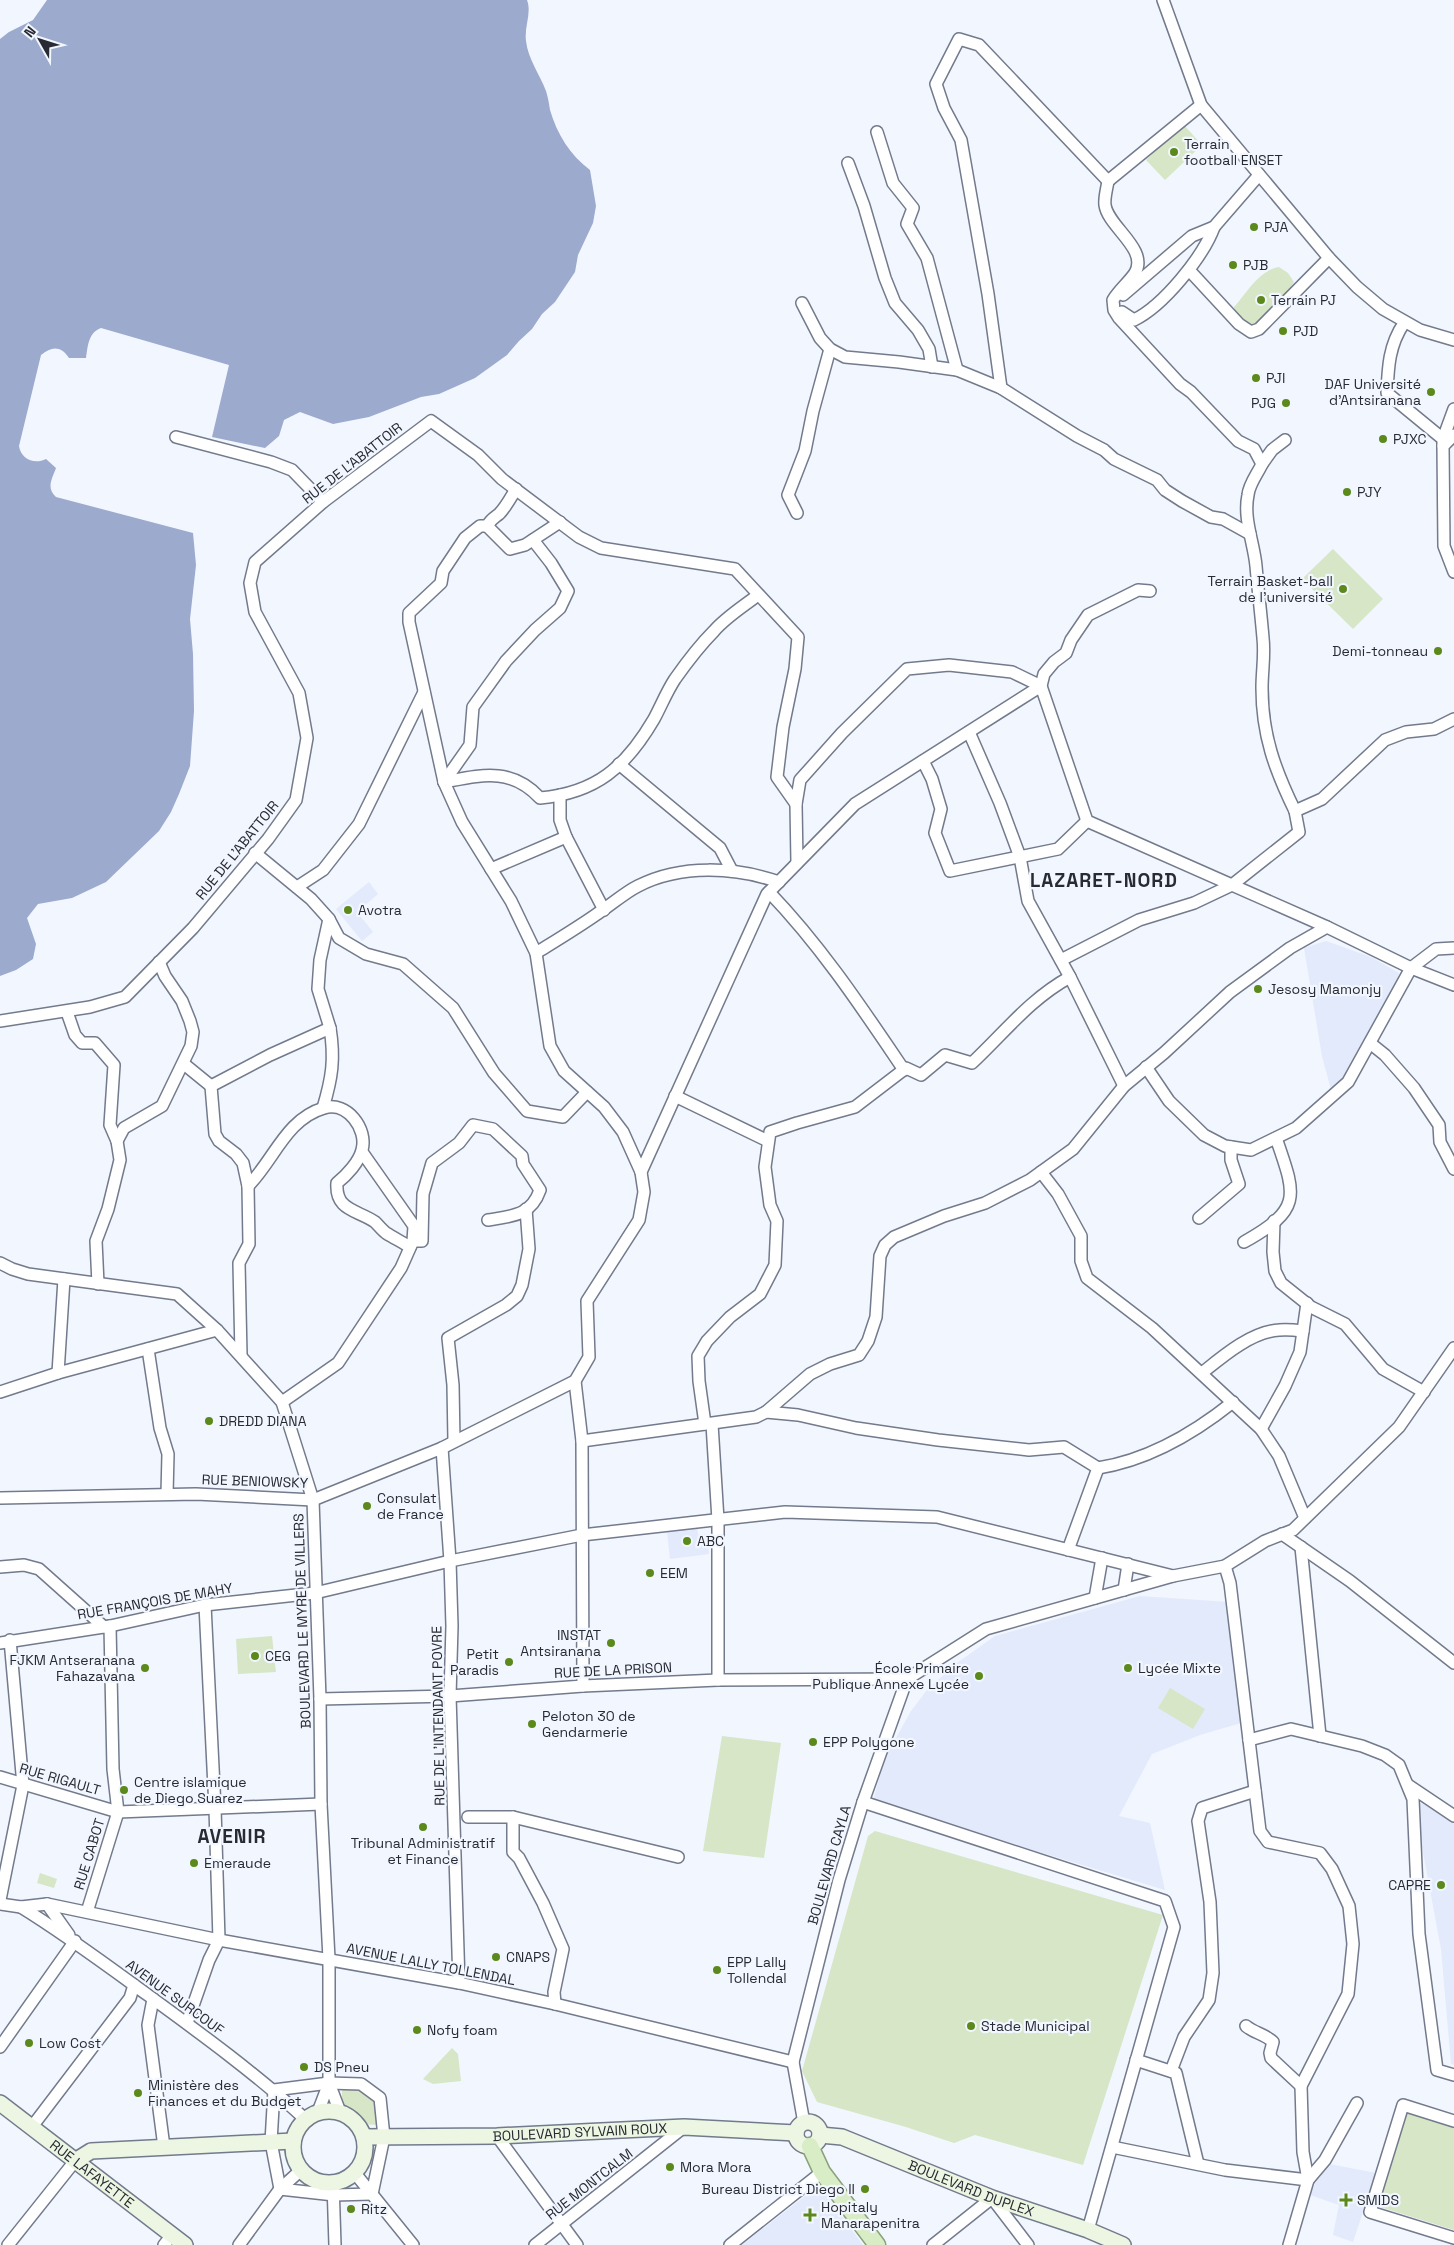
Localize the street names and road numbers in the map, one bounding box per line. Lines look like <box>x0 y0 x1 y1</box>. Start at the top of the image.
street label: RUE DE L'ABATTOIR <box>298 418 406 508</box>
street label: RUE DE L'ABATTOIR <box>192 797 283 903</box>
street label: RUE BENIOWSKY <box>201 1470 309 1492</box>
street label: BOULEVARD LE MYRE DE VILLERS <box>289 1513 315 1729</box>
street label: RUE FRANÇOIS DE MAHY <box>76 1578 235 1624</box>
street label: RUE DE L'INTENDANT POVRE <box>427 1626 449 1806</box>
street label: RUE DE LA PRISON <box>554 1658 672 1682</box>
street label: RUE RIGAULT <box>17 1759 103 1799</box>
street label: BOULEVARD CAYLA <box>803 1803 855 1927</box>
street label: RUE CABOT <box>70 1816 108 1892</box>
street label: AVENUE LALLY TOLLENDAL <box>345 1939 517 1989</box>
street label: AVENUE SURCOUF <box>123 1955 228 2039</box>
street label: BOULEVARD SYLVAIN ROUX <box>492 2119 668 2145</box>
street label: RUE LAFAYETTE <box>46 2136 138 2212</box>
street label: RUE MONTCALM <box>542 2144 636 2224</box>
street label: BOULEVARD DUPLEX <box>905 2156 1036 2220</box>

